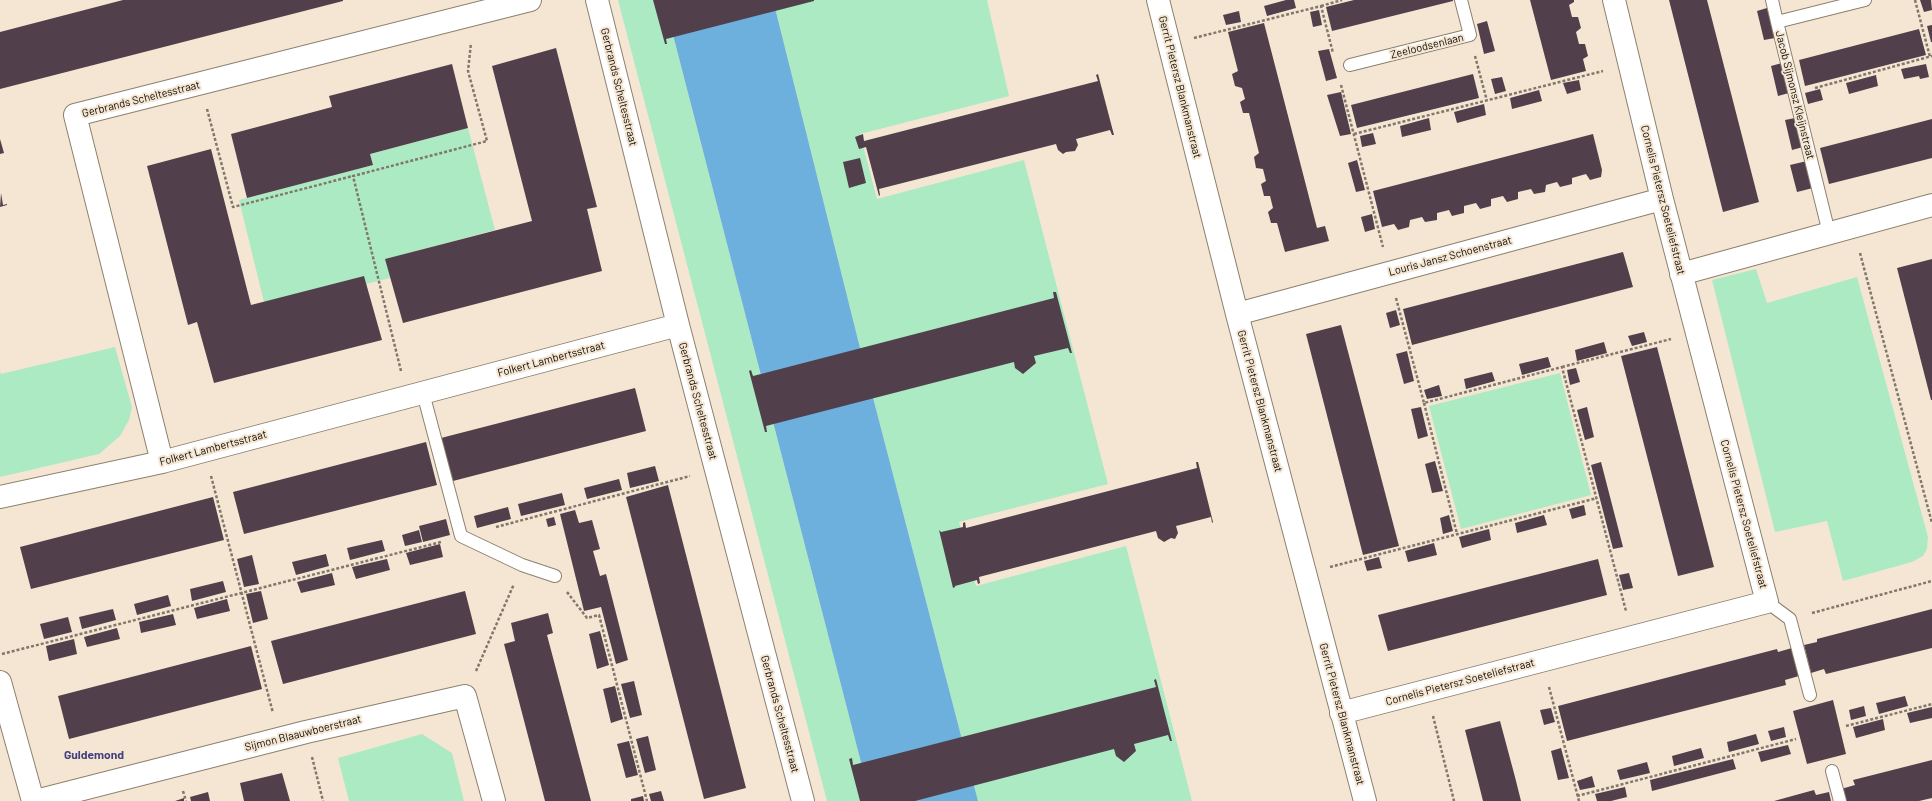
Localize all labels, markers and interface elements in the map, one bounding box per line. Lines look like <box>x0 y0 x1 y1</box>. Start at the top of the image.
street label: Gerrit Pietersz Blankmanstraat <box>1156 14 1204 160</box>
street label: Gerbrands Scheltesstraat <box>598 27 640 147</box>
street label: Jacob Sijmonsz Kleijnstraat <box>1773 29 1817 161</box>
street label: Zeeloodsenlaan <box>1389 31 1465 61</box>
street label: Gerbrands Scheltesstraat <box>81 78 201 120</box>
street label: Cornelis Pietersz Soeteliefstraat <box>1638 124 1688 276</box>
street label: Louris Jansz Schoenstraat <box>1387 233 1513 279</box>
street label: Gerrit Pietersz Blankmanstraat <box>1235 329 1285 473</box>
street label: Folkert Lambertsstraat <box>496 338 606 380</box>
street label: Gerbrands Scheltesstraat <box>676 341 720 461</box>
street label: Folkert Lambertsstraat <box>158 427 268 469</box>
street label: Cornelis Pietersz Soeteliefstraat <box>1718 438 1770 590</box>
street label: Gerrit Pietersz Blankmanstraat <box>1317 642 1367 786</box>
street label: Gerbrands Scheltesstraat <box>758 654 802 774</box>
street label: Cornelis Pietersz Soeteliefstraat <box>1384 656 1536 708</box>
street label: Sijmon Blaauwboerstraat <box>243 712 363 754</box>
district label: Guldemond <box>64 748 124 762</box>

